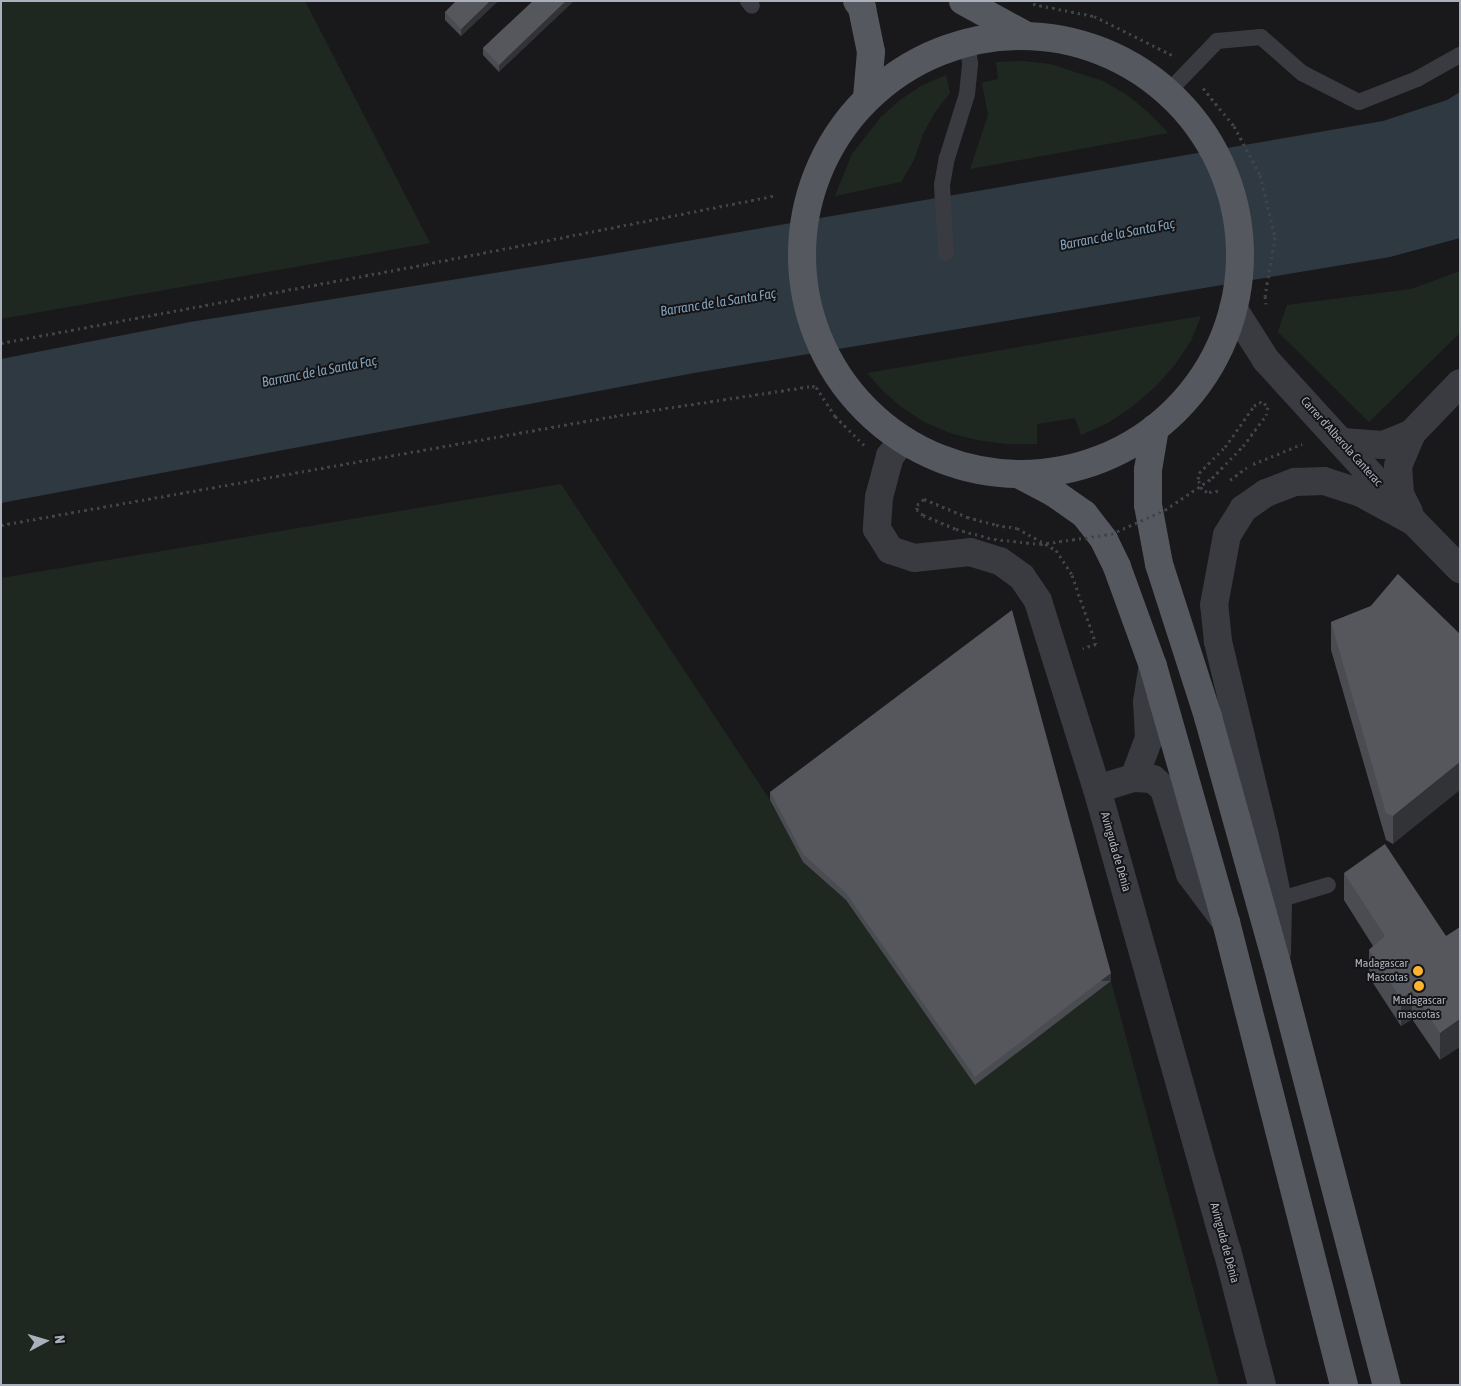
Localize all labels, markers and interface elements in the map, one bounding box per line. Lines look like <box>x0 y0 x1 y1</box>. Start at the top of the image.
water label: Barranc de la Santa Faç <box>1058 215 1176 253</box>
water label: Barranc de la Santa Faç <box>659 285 777 319</box>
water label: Barranc de la Santa Faç <box>260 352 378 390</box>
street label: Carrer d'Alberola Canterac <box>1297 394 1385 490</box>
street label: Avinguda de Dénia <box>1097 810 1133 894</box>
place label: Madagascar Mascotas <box>1355 957 1408 985</box>
marker: Madagascar Mascotas <box>1412 965 1424 977</box>
marker: Madagascar mascotas <box>1413 980 1425 992</box>
place label: Madagascar mascotas <box>1392 994 1446 1022</box>
street label: Avinguda de Dénia <box>1206 1201 1242 1285</box>
north arrow <box>20 1316 70 1366</box>
text: N <box>52 1334 68 1344</box>

